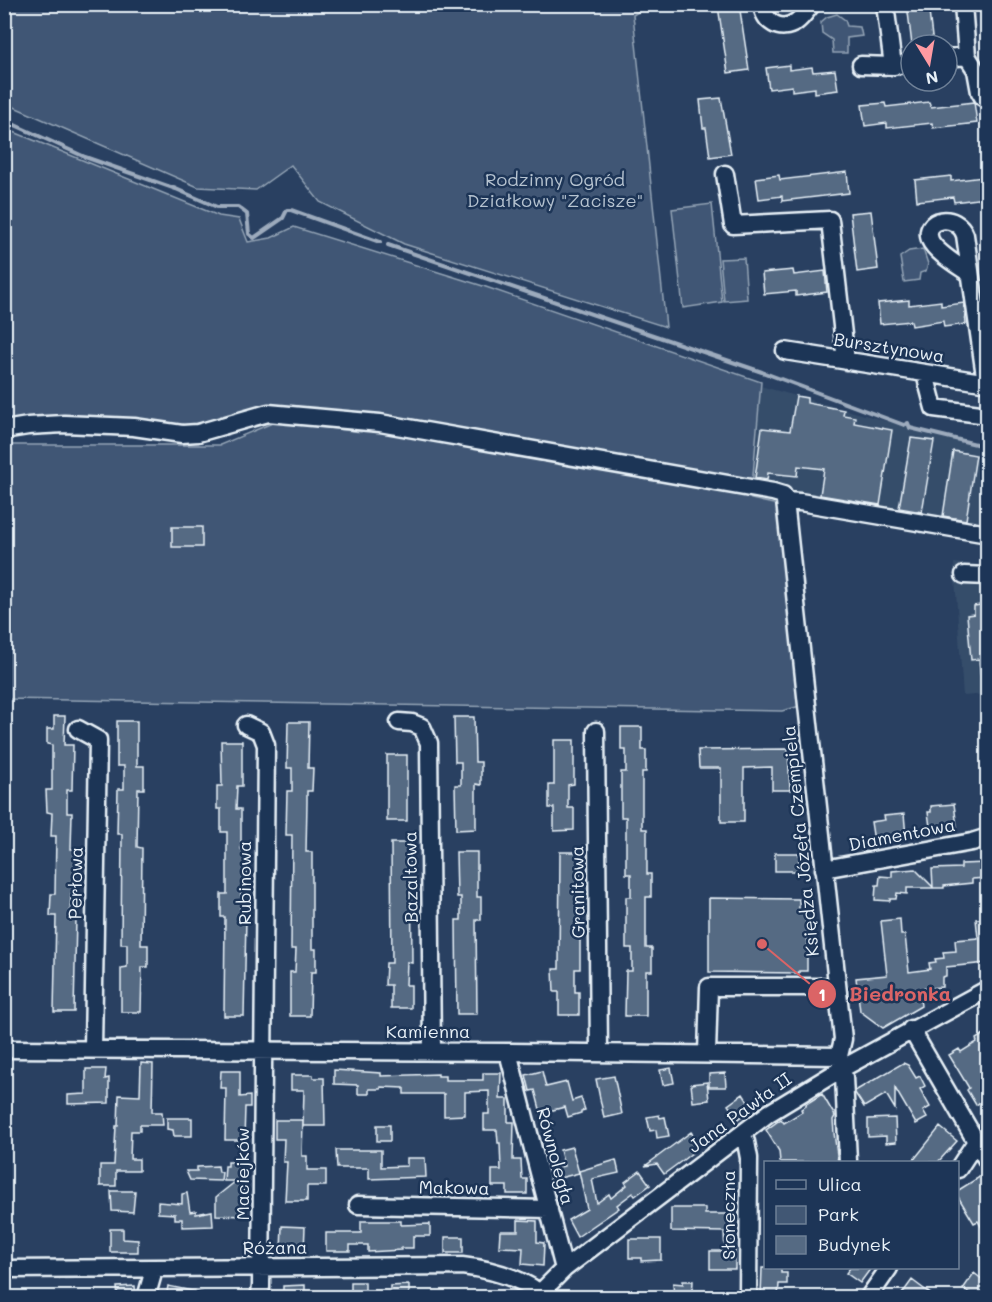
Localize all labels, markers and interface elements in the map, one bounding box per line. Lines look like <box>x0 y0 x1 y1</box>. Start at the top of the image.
north arrow <box>899 33 959 93</box>
text: N <box>924 67 940 90</box>
park label: Rodzinny Ogród Działkowy "Zacisze" <box>467 167 643 212</box>
street label: Bursztynowa <box>832 326 946 368</box>
street label: Księdza Józefa Czempiela <box>776 724 824 958</box>
street label: Diamentowa <box>846 812 957 856</box>
street label: Bazaltowa <box>397 831 423 923</box>
street label: Rubinowa <box>232 841 256 925</box>
street label: Granitowa <box>564 845 590 939</box>
street label: Perłowa <box>62 846 88 920</box>
callout: Biedronka <box>807 975 963 1013</box>
text: Biedronka <box>849 980 951 1006</box>
text: 1 <box>818 982 826 1006</box>
street label: Kamienna <box>386 1019 470 1043</box>
street label: Jana Pawła II <box>683 1066 796 1158</box>
street label: Równoległa <box>531 1104 580 1207</box>
street label: Maciejków <box>230 1127 254 1221</box>
legend <box>764 1161 959 1269</box>
street label: Słoneczna <box>716 1170 740 1260</box>
text: Ulica <box>818 1172 862 1196</box>
street label: Makowa <box>418 1174 490 1200</box>
text: Park <box>818 1202 859 1226</box>
text: Budynek <box>818 1232 891 1256</box>
street label: Różana <box>242 1234 307 1260</box>

